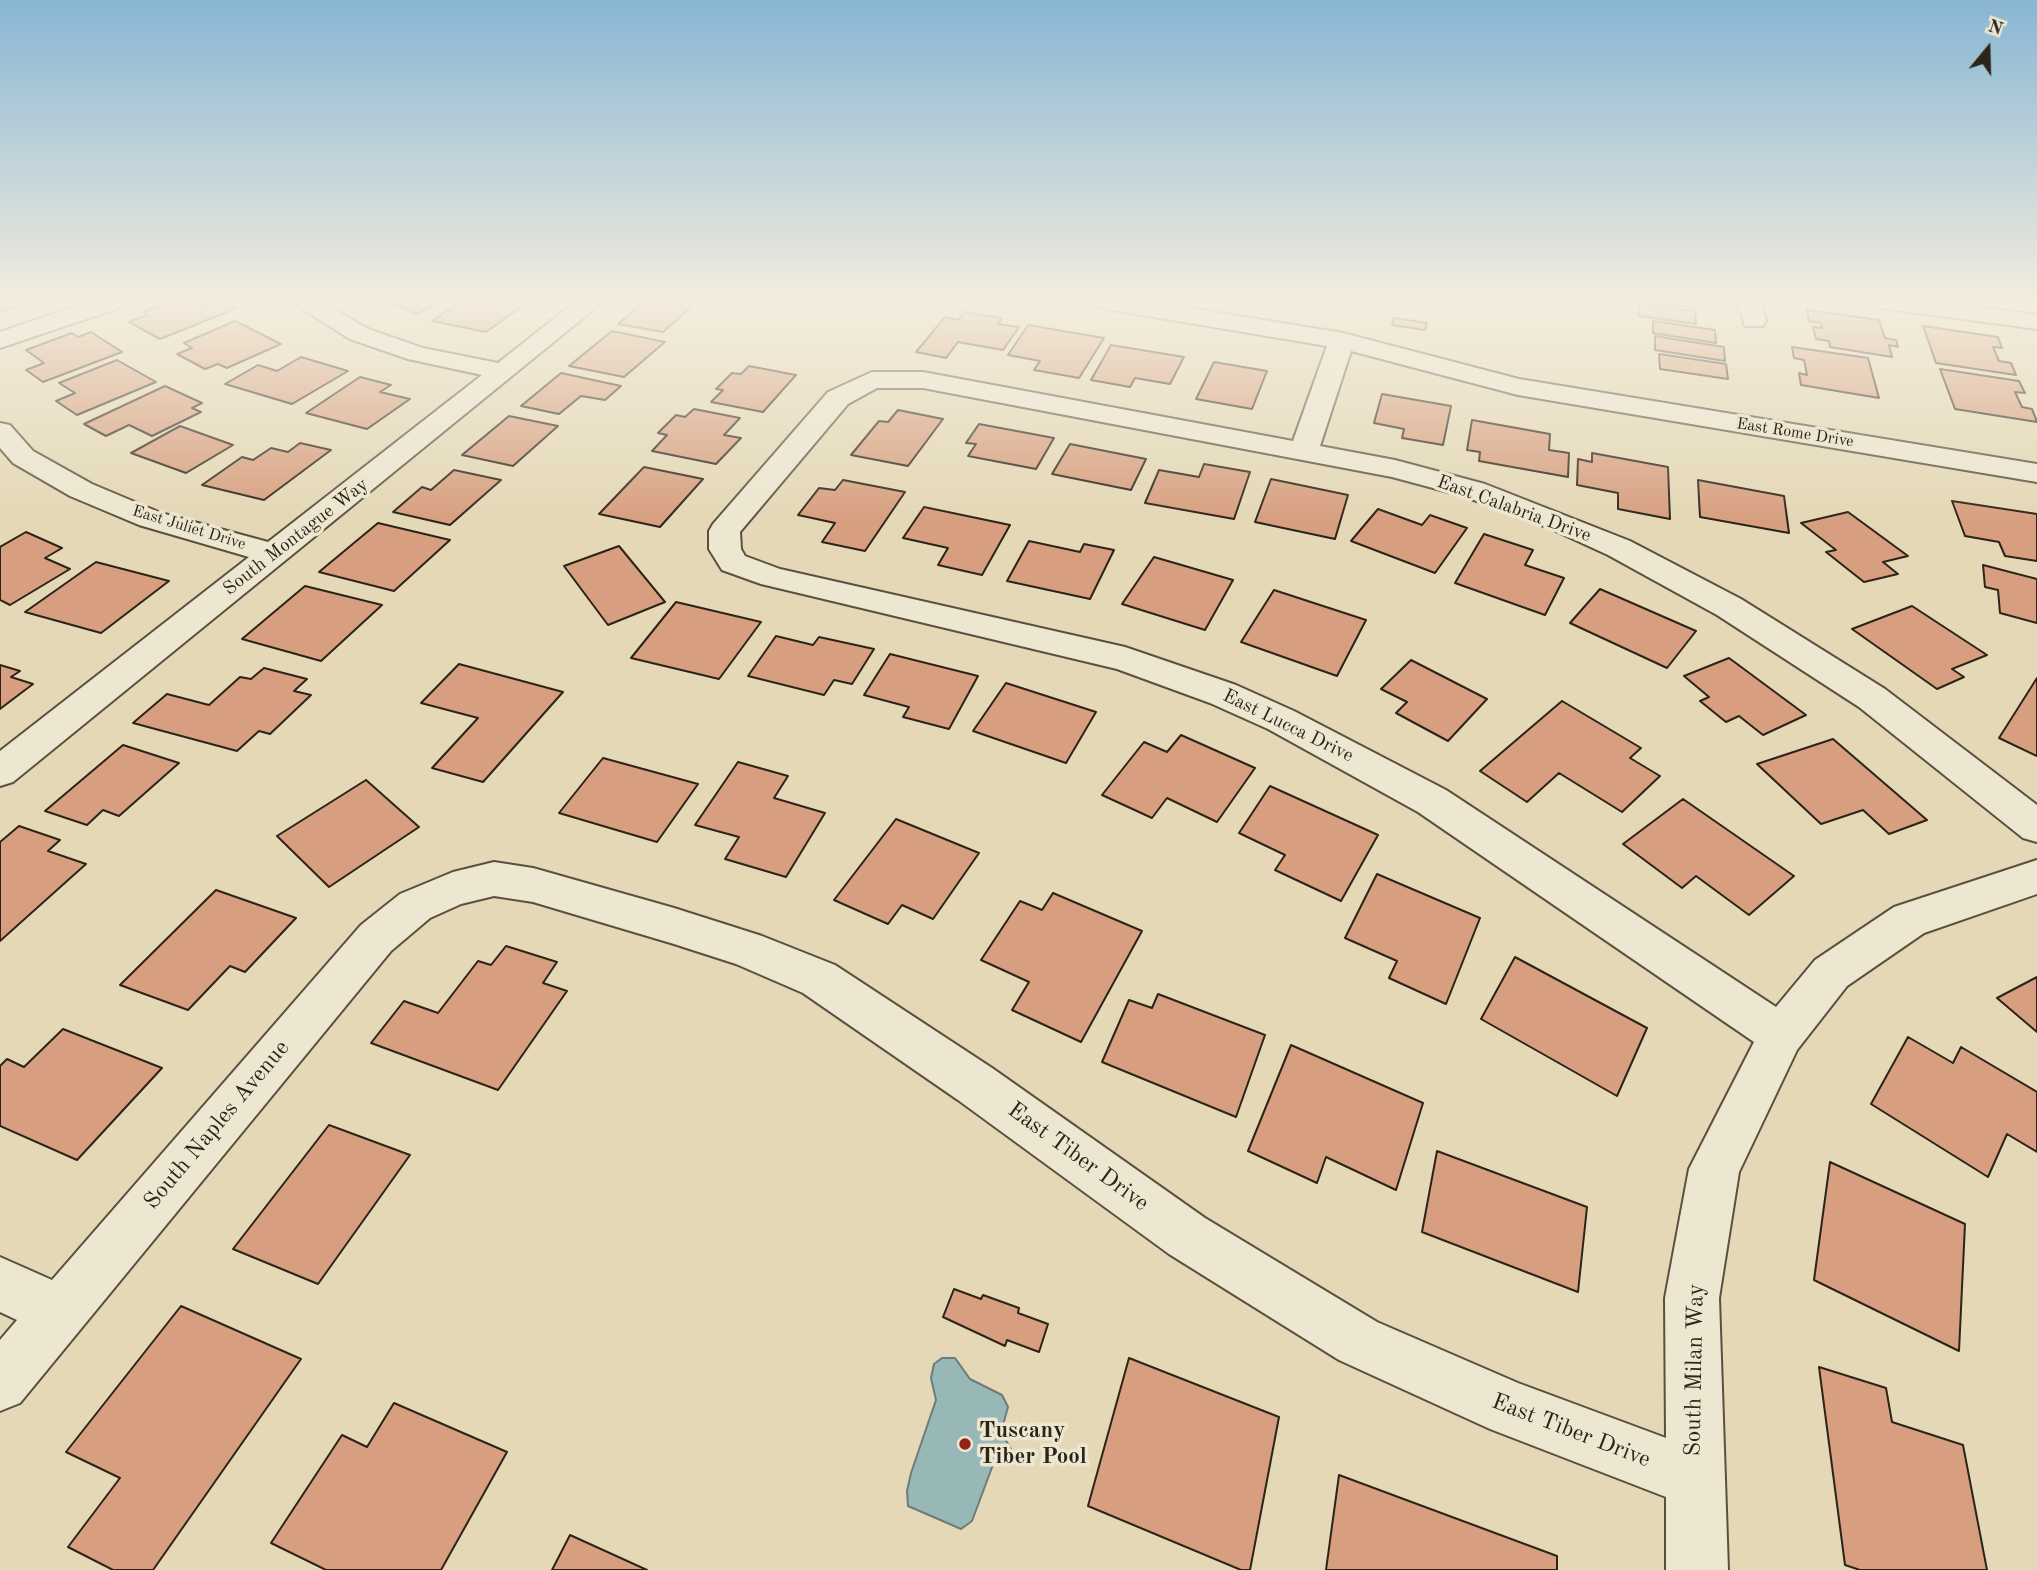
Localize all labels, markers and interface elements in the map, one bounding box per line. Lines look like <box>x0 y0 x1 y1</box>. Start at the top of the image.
north arrow <box>1953 14 2023 84</box>
text: N <box>1985 17 2005 40</box>
street label: East Rome Drive <box>1735 414 1855 452</box>
street label: East Calabria Drive <box>1434 471 1594 547</box>
street label: South Montague Way <box>219 473 373 601</box>
street label: East Juliet Drive <box>130 502 248 554</box>
street label: East Lucca Drive <box>1219 685 1357 767</box>
street label: South Naples Avenue <box>138 1035 296 1215</box>
street label: East Tiber Drive <box>1002 1097 1154 1217</box>
street label: South Milan Way <box>1680 1283 1710 1457</box>
street label: East Tiber Drive <box>1488 1388 1654 1474</box>
place label: Tuscany Tiber Pool <box>979 1417 1087 1471</box>
marker: Tuscany Tiber Pool <box>957 1436 973 1452</box>

